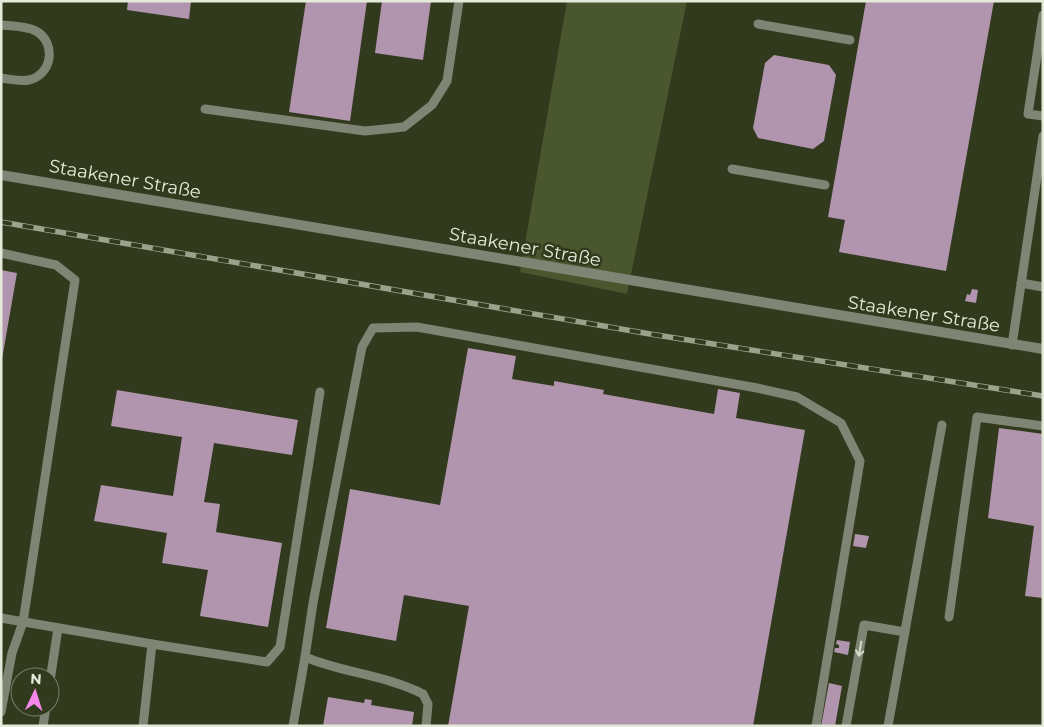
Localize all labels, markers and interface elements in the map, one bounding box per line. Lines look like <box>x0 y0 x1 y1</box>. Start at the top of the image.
street label: Staakener Straße <box>47 155 203 203</box>
street label: Staakener Straße <box>447 223 603 271</box>
street label: Staakener Straße <box>846 291 1002 337</box>
one-way arrow <box>854 641 864 657</box>
north arrow <box>10 667 60 717</box>
text: N <box>30 670 42 688</box>

